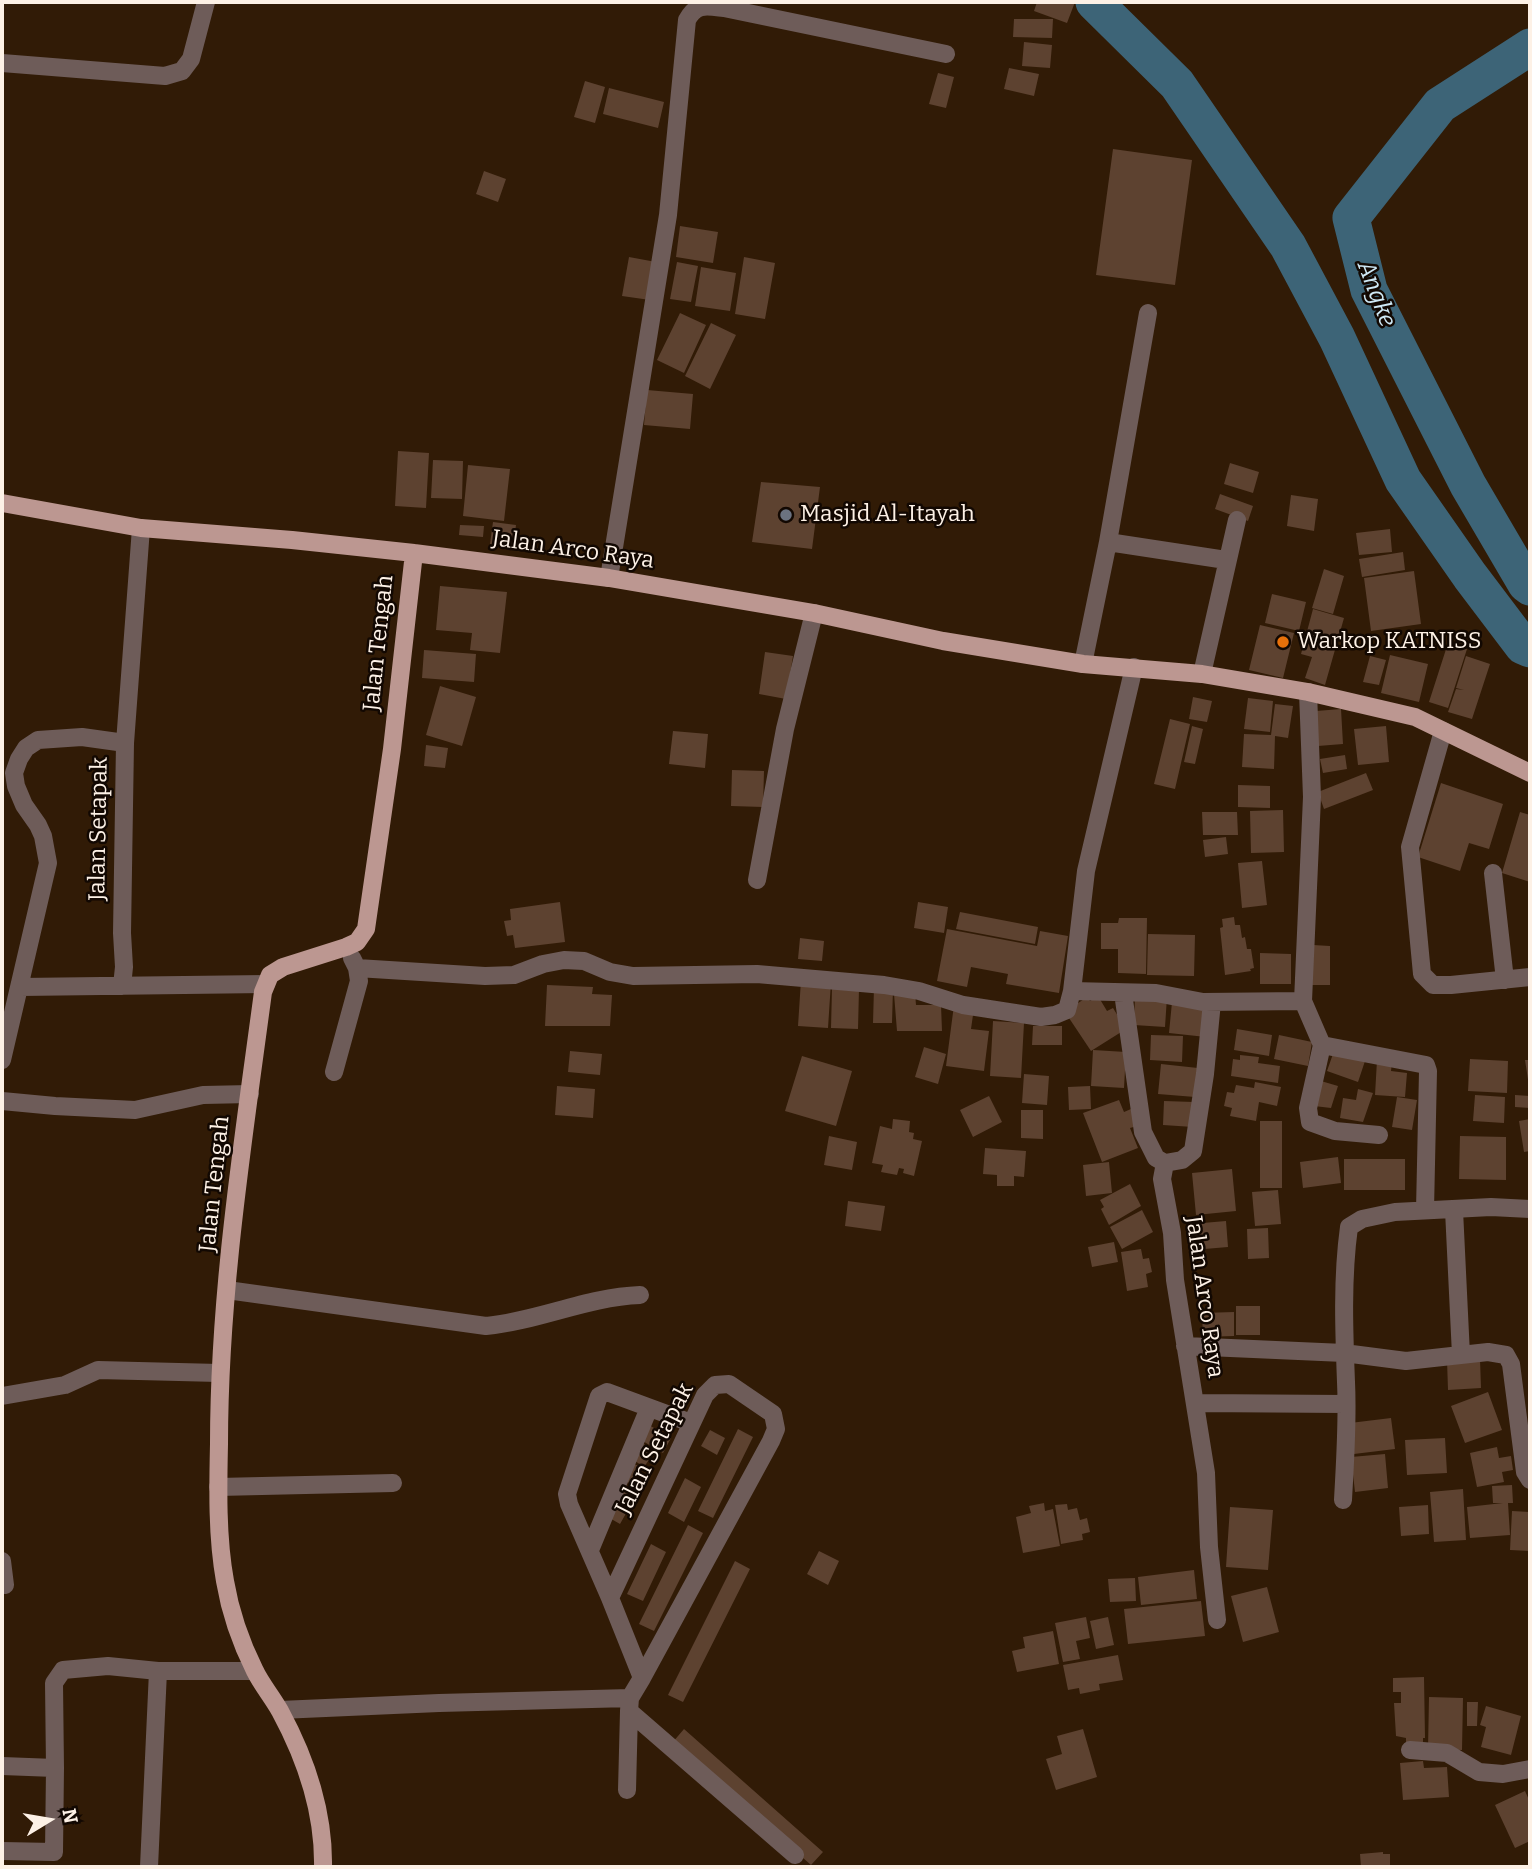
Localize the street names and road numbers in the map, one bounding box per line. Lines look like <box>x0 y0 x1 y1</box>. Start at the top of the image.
street label: Jalan Arco Raya <box>490 525 656 575</box>
street label: Jalan Tengah <box>358 574 400 712</box>
street label: Jalan Setapak <box>84 757 114 901</box>
street label: Jalan Tengah <box>194 1115 236 1253</box>
street label: Jalan Arco Raya <box>1179 1214 1229 1380</box>
street label: Jalan Setapak <box>610 1379 700 1519</box>

